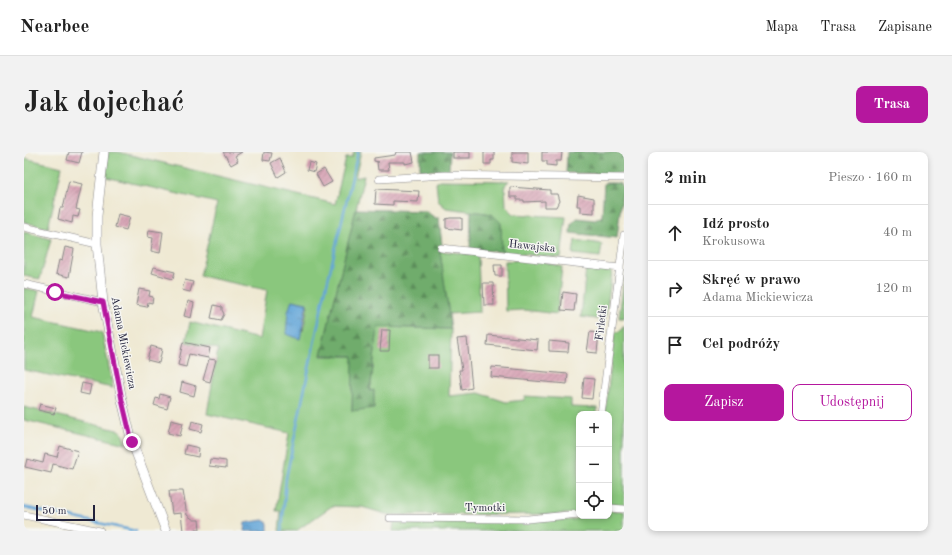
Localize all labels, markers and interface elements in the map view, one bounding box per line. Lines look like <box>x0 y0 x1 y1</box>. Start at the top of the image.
text: Nearbee <box>20 18 89 37</box>
text: Mapa <box>765 20 798 34</box>
text: Trasa <box>820 20 856 34</box>
text: Zapisane <box>878 20 932 34</box>
button: Trasa <box>856 86 928 123</box>
text: Jak dojechać <box>24 90 184 118</box>
text: 2 min <box>664 170 707 187</box>
text: Pieszo · 160 m <box>828 171 912 184</box>
text: Idź prosto <box>702 217 769 232</box>
icon: ahead <box>664 222 686 244</box>
text: 40 m <box>883 226 912 239</box>
text: Krokusowa <box>702 235 765 248</box>
street label: Hawajska <box>508 239 556 255</box>
text: Skręć w prawo <box>702 273 801 288</box>
icon: right <box>664 278 686 300</box>
text: 120 m <box>875 282 912 295</box>
route start <box>46 283 64 301</box>
text: Adama Mickiewicza <box>702 291 813 304</box>
street label: Adama Mickiewicza <box>109 296 137 391</box>
street label: Firletki <box>594 305 610 341</box>
icon: arrive <box>664 334 686 356</box>
text: Cel podróży <box>702 337 780 352</box>
button: Zapisz <box>664 384 784 421</box>
button: Udostępnij <box>792 384 912 421</box>
map controls <box>576 411 612 519</box>
button: + <box>576 411 612 447</box>
route end <box>123 433 141 451</box>
button: − <box>576 447 612 483</box>
button: locate <box>576 483 612 519</box>
scale bar <box>36 503 95 522</box>
street label: Tymotki <box>465 503 505 514</box>
text: 50 m <box>42 506 67 517</box>

